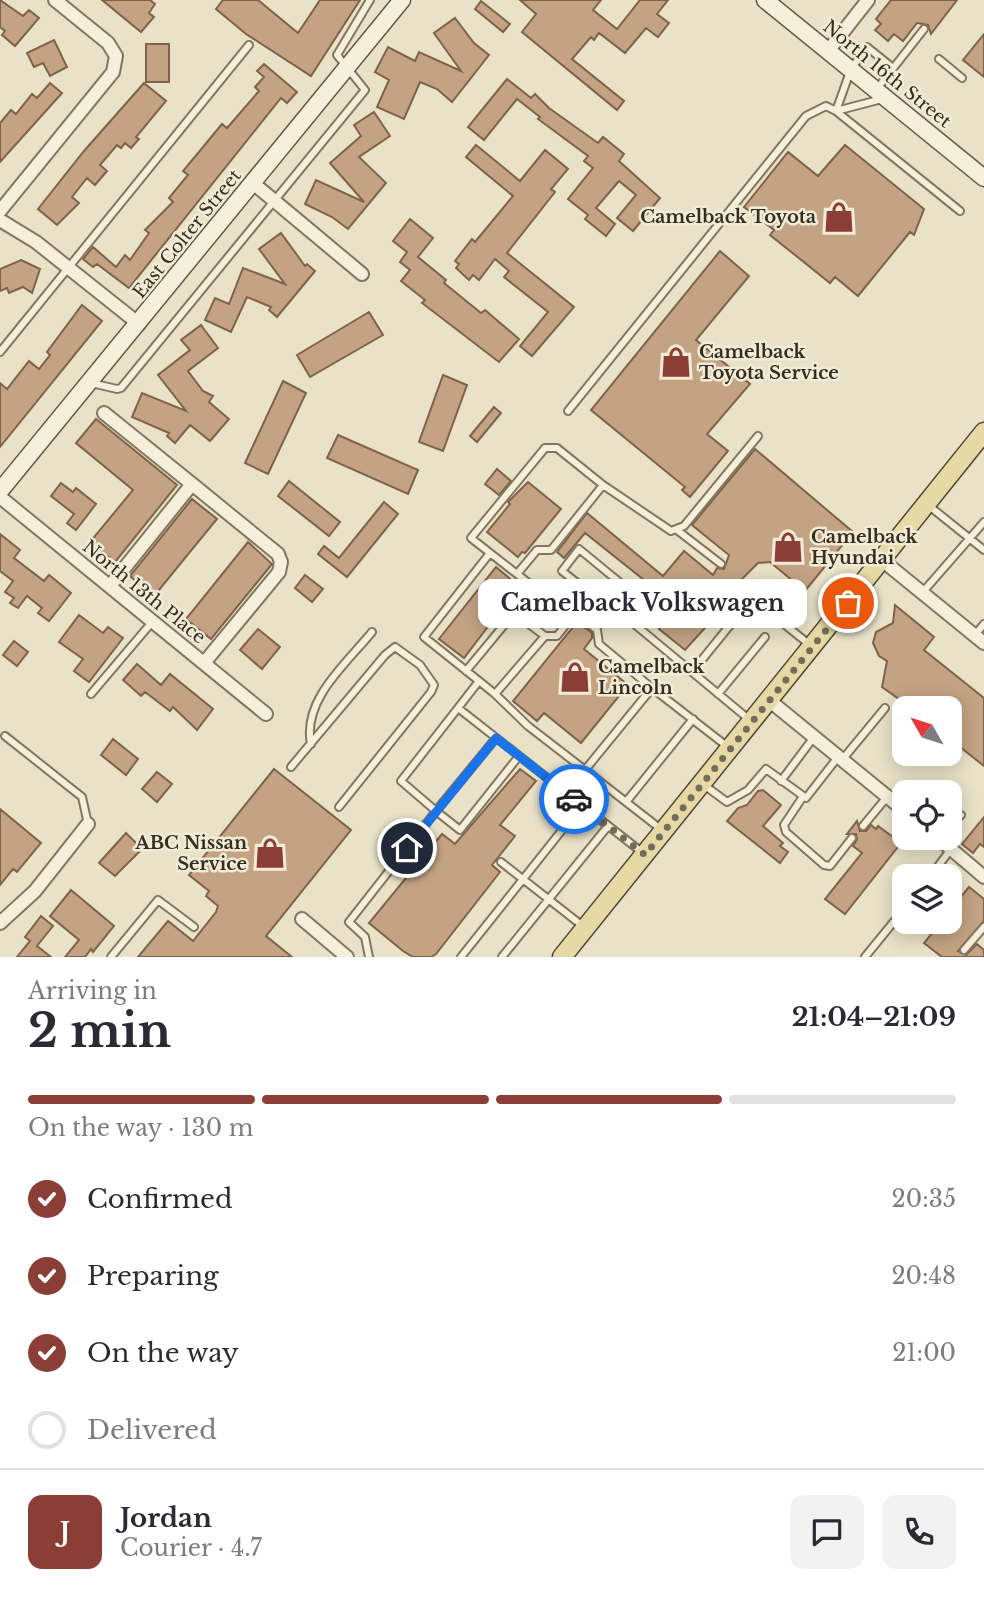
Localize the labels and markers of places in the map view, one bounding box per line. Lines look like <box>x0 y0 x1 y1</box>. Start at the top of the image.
shop icon: Camelback Toyota <box>822 200 856 234</box>
place label: Camelback Toyota <box>640 206 817 228</box>
place label: Camelback Toyota Service <box>699 341 839 384</box>
shop icon: Camelback Toyota Service <box>659 345 693 379</box>
place label: Camelback Hyundai <box>811 526 919 569</box>
shop icon: Camelback Hyundai <box>771 530 805 564</box>
pin <box>818 573 878 633</box>
callout: Camelback Volkswagen <box>477 578 806 628</box>
place label: Camelback Lincoln <box>598 656 706 699</box>
shop icon: Camelback Lincoln <box>558 660 592 694</box>
pin <box>377 818 437 878</box>
place label: ABC Nissan Service <box>134 832 247 875</box>
shop icon: ABC Nissan Service <box>253 836 287 870</box>

